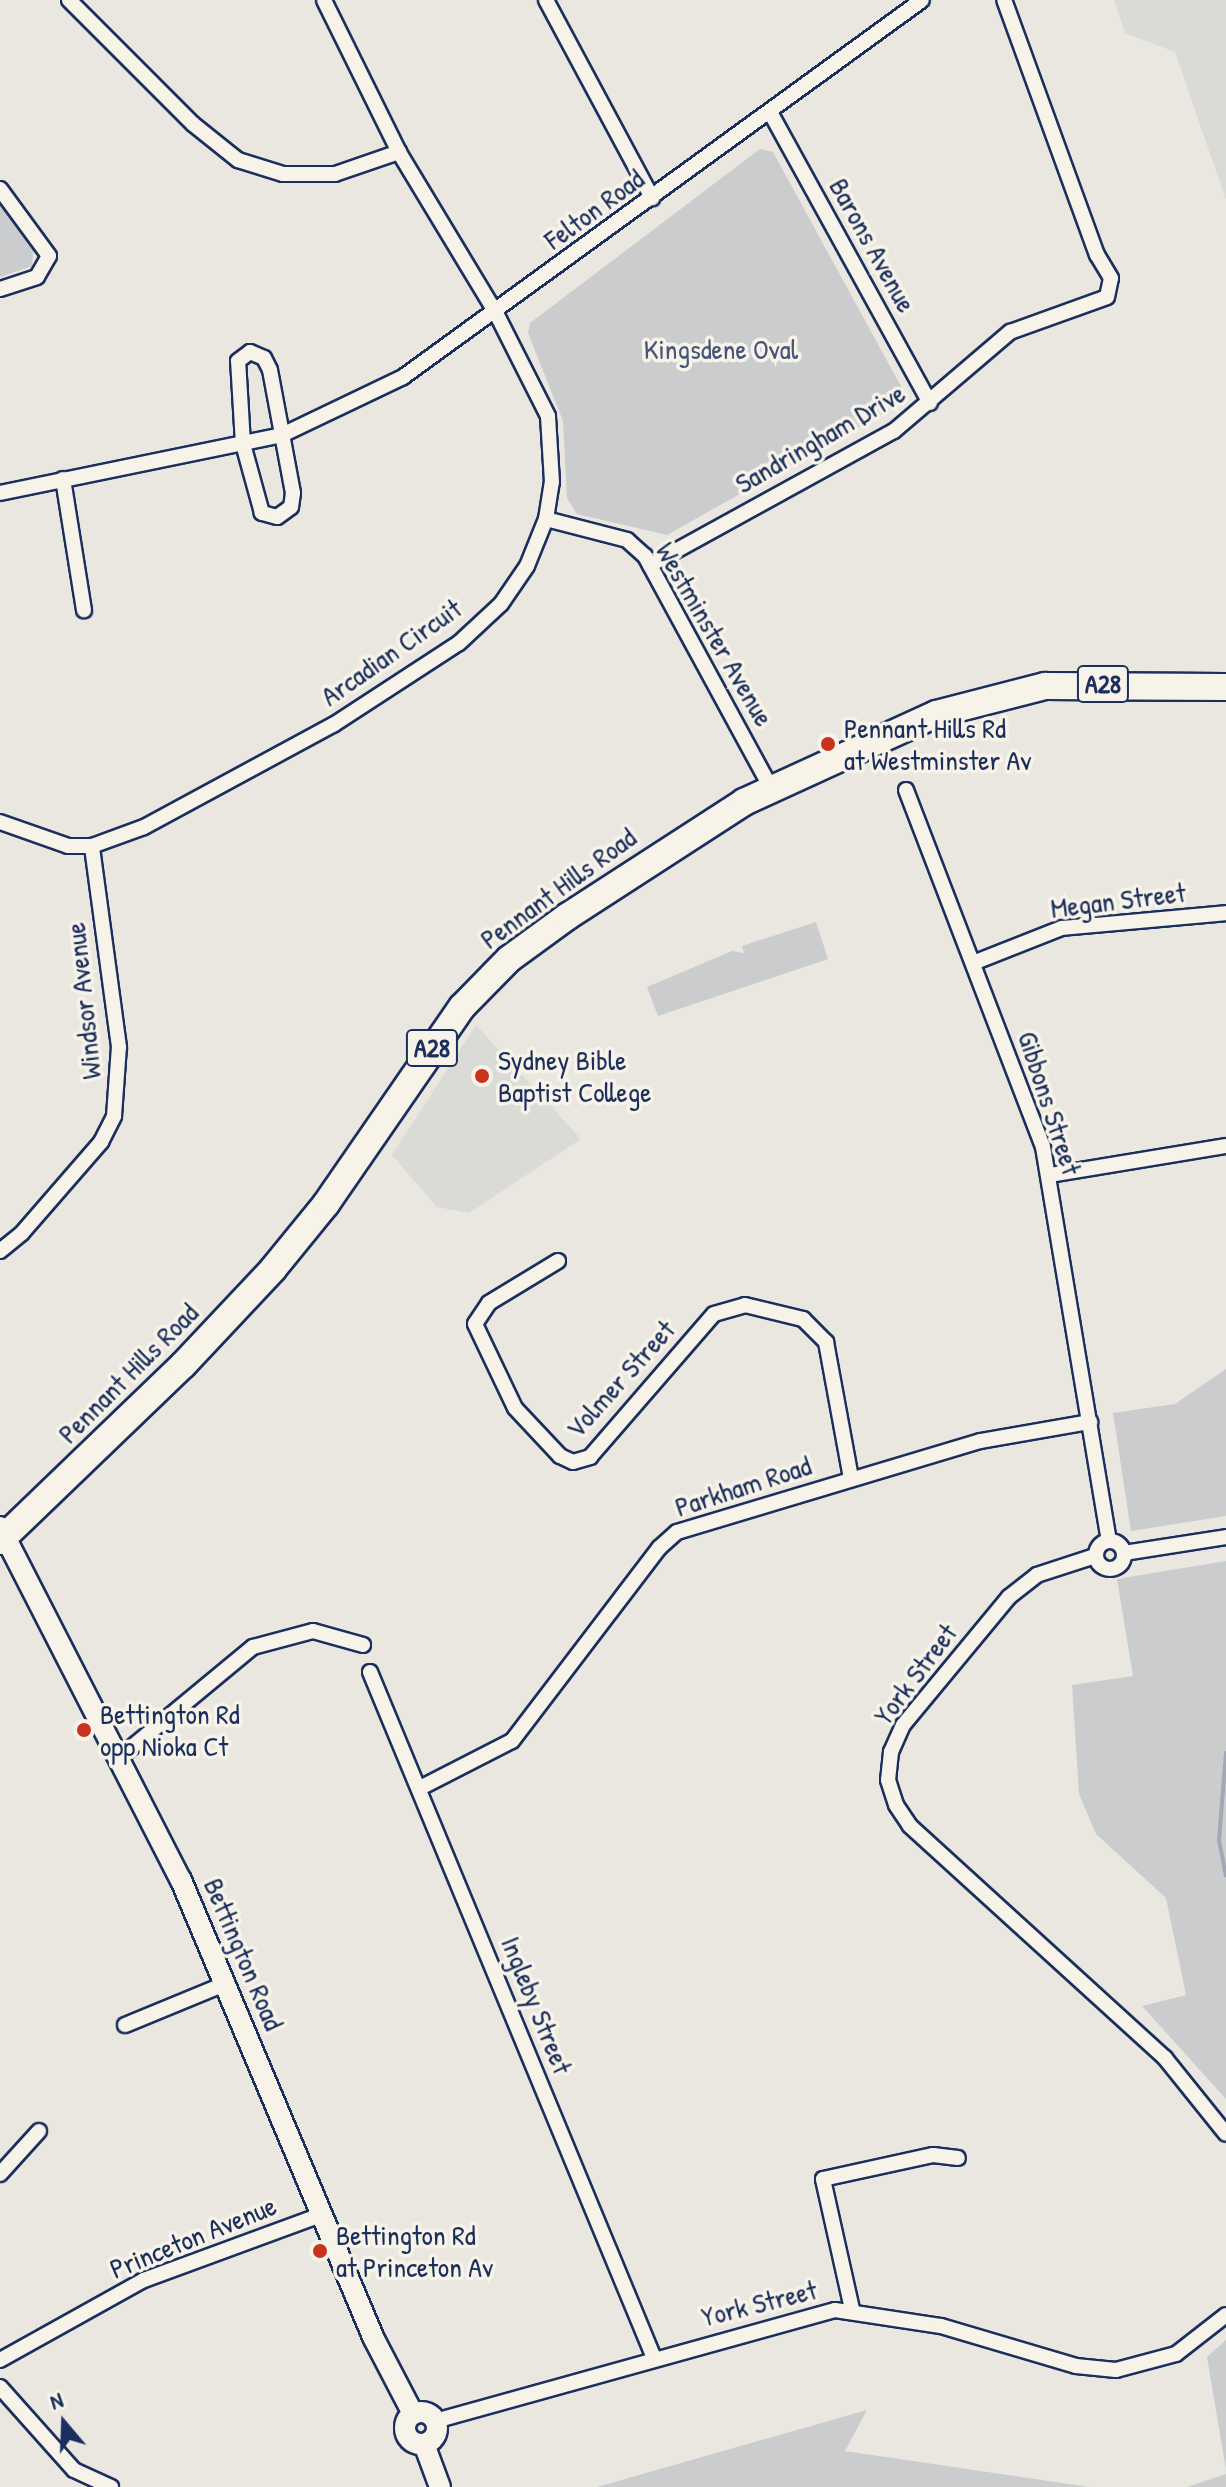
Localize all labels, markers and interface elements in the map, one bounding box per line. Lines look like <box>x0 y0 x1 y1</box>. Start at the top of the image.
street label: Felton Road <box>538 162 650 256</box>
street label: Barons Avenue <box>822 172 924 318</box>
park label: Kingsdene Oval <box>644 332 798 366</box>
street label: Sandringham Drive <box>729 376 911 500</box>
street label: Westminster Avenue <box>649 536 781 732</box>
street label: Arcadian Circuit <box>314 591 468 713</box>
road number: A28 <box>1075 662 1131 706</box>
place label: Pennant Hills Rd at Westminster Av <box>844 711 1031 777</box>
marker: Pennant Hills Rd at Westminster Av <box>819 735 837 753</box>
street label: Pennant Hills Road <box>474 820 642 956</box>
street label: Megan Street <box>1049 875 1187 925</box>
street label: Windsor Avenue <box>58 921 108 1081</box>
road number: A28 <box>404 1026 460 1070</box>
street label: Gibbons Street <box>1011 1027 1089 1179</box>
place label: Sydney Bible Baptist College <box>498 1043 651 1109</box>
marker: Sydney Bible Baptist College <box>473 1067 491 1085</box>
street label: Pennant Hills Road <box>51 1296 205 1450</box>
street label: Volmer Street <box>558 1313 682 1445</box>
street label: Parkham Road <box>671 1448 815 1524</box>
street label: York Street <box>866 1617 964 1731</box>
place label: Bettington Rd opp Nioka Ct <box>100 1697 240 1763</box>
marker: Bettington Rd opp Nioka Ct <box>75 1721 93 1739</box>
street label: Bettington Road <box>197 1873 291 2035</box>
street label: Ingleby Street <box>494 1931 580 2079</box>
street label: Princeton Avenue <box>105 2188 281 2286</box>
place label: Bettington Rd at Princeton Av <box>336 2218 493 2284</box>
marker: Bettington Rd at Princeton Av <box>311 2242 329 2260</box>
street label: York Street <box>698 2272 820 2334</box>
north arrow <box>24 2383 104 2463</box>
text: N <box>46 2384 67 2416</box>

